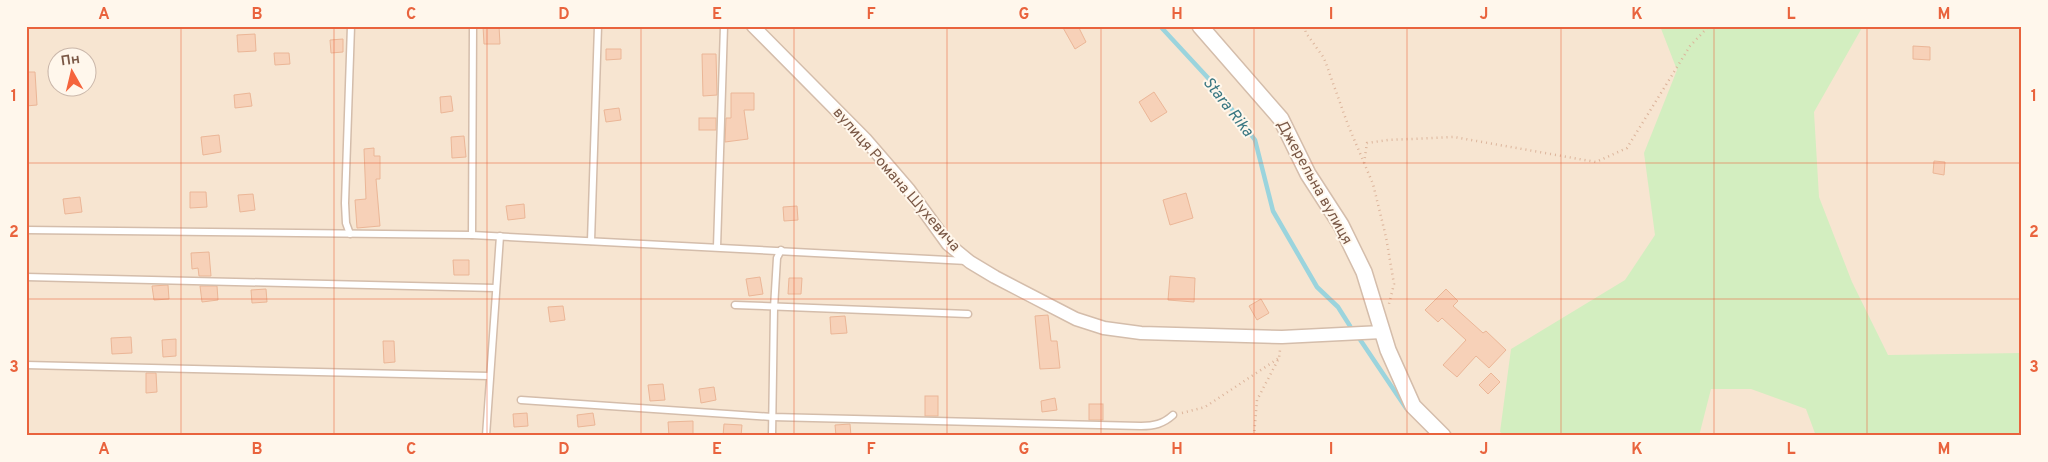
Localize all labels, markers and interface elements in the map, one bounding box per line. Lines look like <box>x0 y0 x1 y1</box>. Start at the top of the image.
text: A <box>98 5 110 25</box>
text: B <box>251 5 263 25</box>
text: C <box>406 5 416 25</box>
text: D <box>558 5 570 25</box>
text: E <box>712 5 722 25</box>
text: F <box>866 5 876 25</box>
text: G <box>1019 5 1029 25</box>
text: H <box>1171 5 1183 25</box>
text: I <box>1329 5 1333 25</box>
text: J <box>1480 5 1488 25</box>
text: K <box>1631 5 1643 25</box>
text: L <box>1786 5 1796 25</box>
text: M <box>1938 5 1950 25</box>
north arrow <box>48 48 98 98</box>
text: Пн <box>60 51 81 70</box>
water label: Stara Rika <box>1198 73 1257 142</box>
text: 1 <box>11 87 17 107</box>
text: 1 <box>2031 87 2037 107</box>
street label: вулиця Романа Шухевича <box>828 104 964 256</box>
street label: Джерельна вулиця <box>1272 117 1356 248</box>
text: 2 <box>9 223 19 243</box>
text: 2 <box>2029 223 2039 243</box>
text: 3 <box>9 358 19 378</box>
text: 3 <box>2029 358 2039 378</box>
text: A <box>98 440 110 460</box>
text: B <box>251 440 263 460</box>
text: C <box>406 440 416 460</box>
text: D <box>558 440 570 460</box>
text: E <box>712 440 722 460</box>
text: F <box>866 440 876 460</box>
text: G <box>1019 440 1029 460</box>
text: H <box>1171 440 1183 460</box>
text: I <box>1329 440 1333 460</box>
text: J <box>1480 440 1488 460</box>
text: K <box>1631 440 1643 460</box>
text: L <box>1786 440 1796 460</box>
text: M <box>1938 440 1950 460</box>

